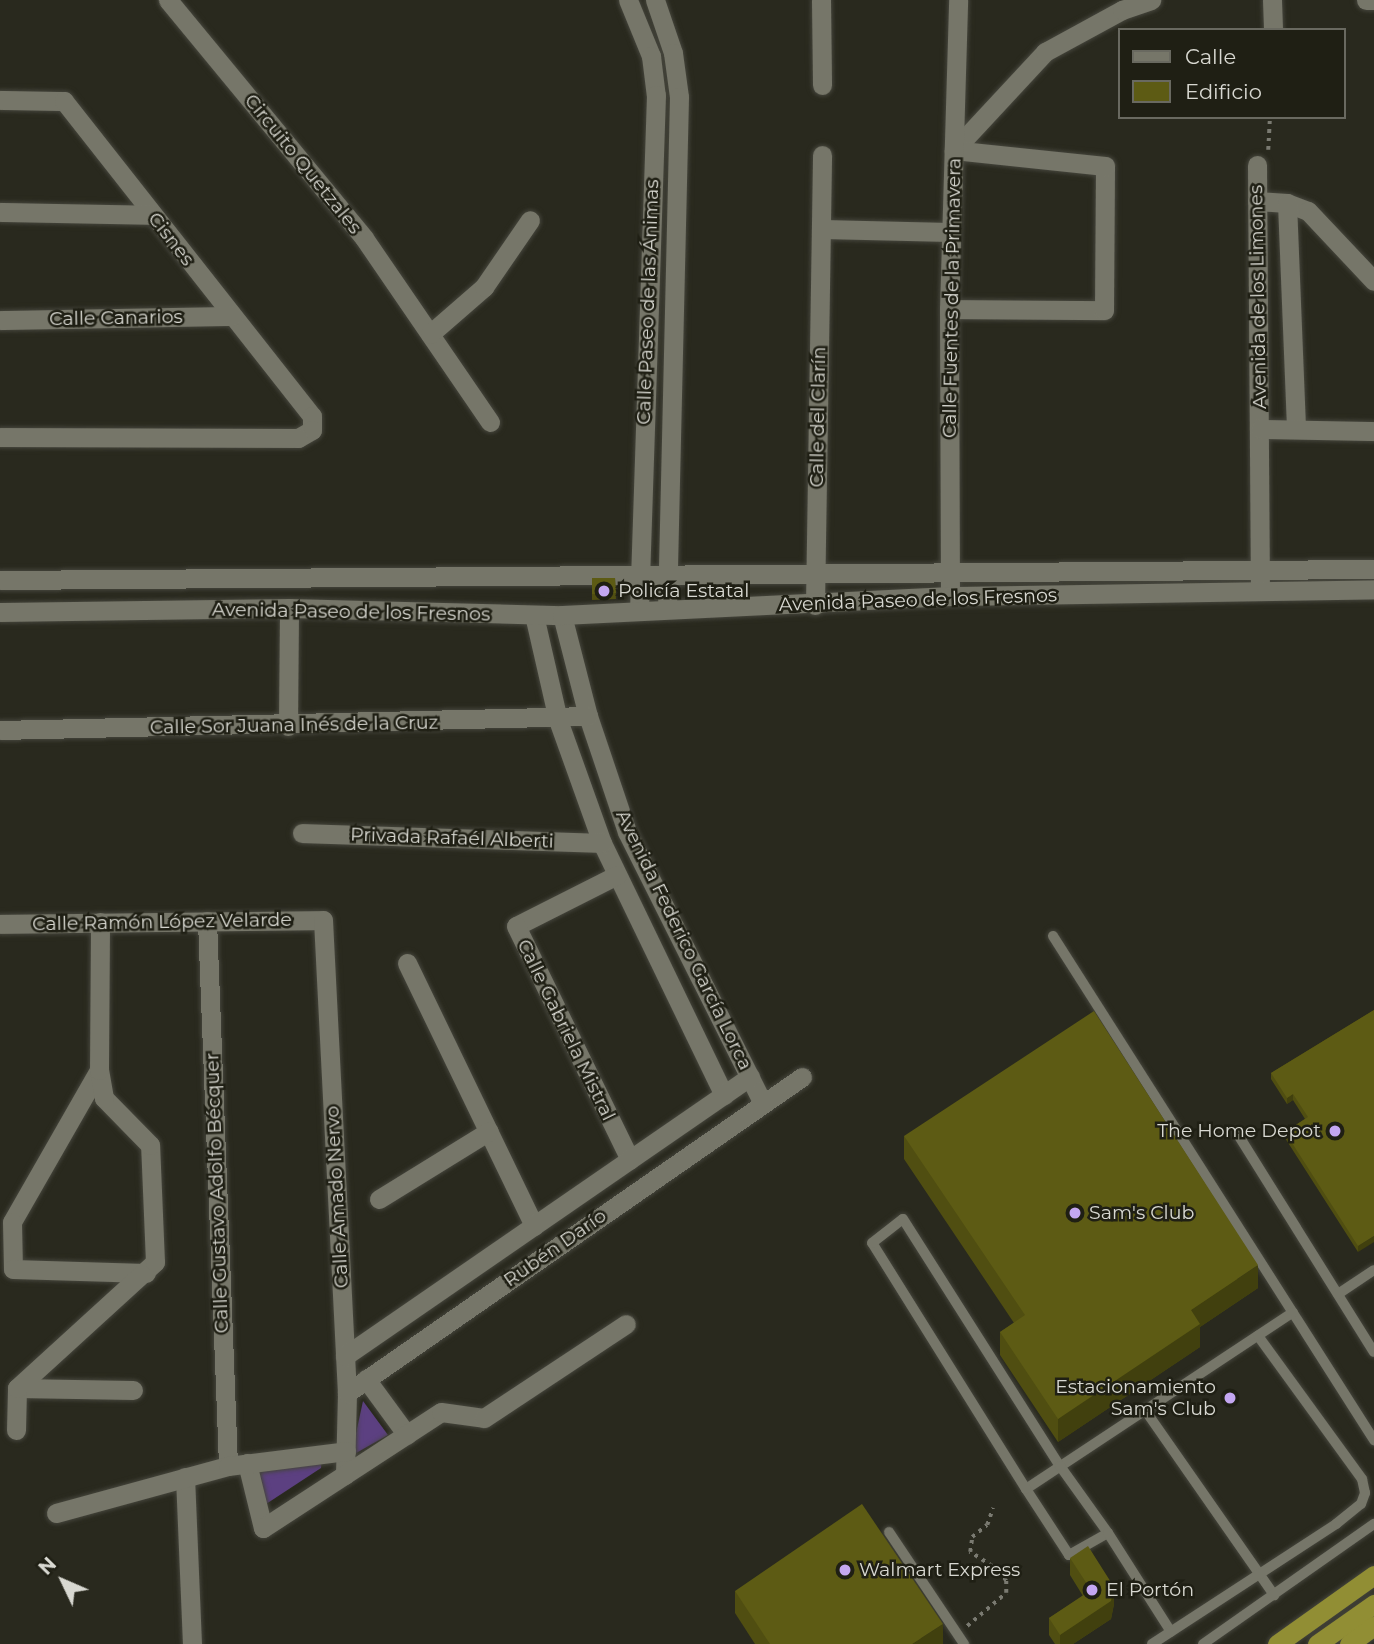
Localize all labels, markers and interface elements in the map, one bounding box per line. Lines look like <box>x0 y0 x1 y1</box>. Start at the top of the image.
legend <box>1118 28 1346 119</box>
text: Calle <box>1185 44 1236 69</box>
text: Edificio <box>1185 79 1262 104</box>
street label: Circuito Quetzales <box>240 89 366 239</box>
street label: Calle Fuentes de la Primavera <box>938 158 966 438</box>
street label: Calle Paseo de las Ánimas <box>632 179 664 425</box>
street label: Avenida de los Limones <box>1245 185 1271 409</box>
street label: Cisnes <box>143 208 199 270</box>
street label: Calle Canarios <box>49 305 183 331</box>
street label: Calle del Clarín <box>805 346 831 488</box>
place label: Policía Estatal <box>618 580 749 602</box>
marker: Policía Estatal <box>596 583 612 599</box>
street label: Avenida Paseo de los Fresnos <box>778 584 1058 616</box>
street label: Avenida Paseo de los Fresnos <box>212 598 490 626</box>
street label: Calle Sor Juana Inés de la Cruz <box>150 711 438 739</box>
street label: Avenida Federico García Lorca <box>611 806 757 1074</box>
street label: Privada Rafaél Alberti <box>350 823 554 853</box>
street label: Calle Ramón López Velarde <box>32 908 292 936</box>
street label: Calle Gabriela Mistral <box>512 936 620 1124</box>
street label: Calle Gustavo Adolfo Bécquer <box>201 1052 233 1334</box>
street label: Calle Amado Nervo <box>321 1105 353 1289</box>
place label: The Home Depot <box>1157 1120 1321 1142</box>
marker: The Home Depot <box>1327 1123 1343 1139</box>
place label: Sam's Club <box>1089 1202 1194 1224</box>
street label: Rubén Darío <box>499 1204 611 1292</box>
marker: Sam's Club <box>1067 1205 1083 1221</box>
place label: Estacionamiento Sam's Club <box>1055 1376 1216 1420</box>
marker: Estacionamiento Sam's Club <box>1222 1390 1238 1406</box>
north arrow <box>28 1546 98 1616</box>
text: N <box>34 1553 61 1580</box>
place label: Walmart Express <box>859 1559 1020 1581</box>
marker: Walmart Express <box>837 1562 853 1578</box>
place label: El Portón <box>1106 1579 1194 1601</box>
marker: El Portón <box>1084 1582 1100 1598</box>

